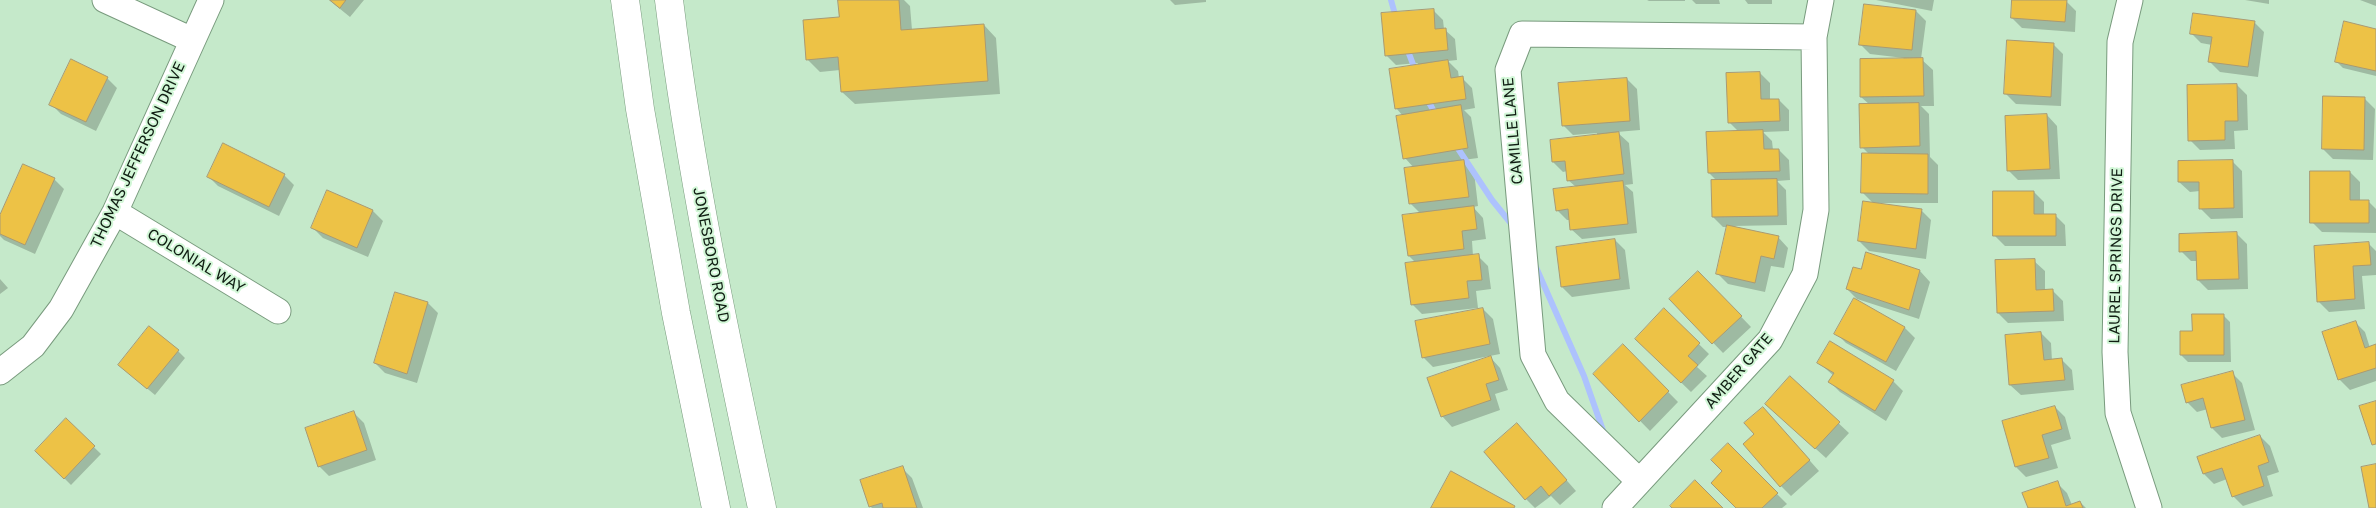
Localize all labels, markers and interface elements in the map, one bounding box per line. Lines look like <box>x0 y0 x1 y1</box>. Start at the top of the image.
street label: THOMAS JEFFERSON DRIVE <box>87 59 189 251</box>
street label: CAMILLE LANE <box>1499 77 1527 185</box>
street label: LAUREL SPRINGS DRIVE <box>2105 168 2127 344</box>
street label: JONESBORO ROAD <box>689 186 733 324</box>
street label: COLONIAL WAY <box>144 225 248 297</box>
street label: AMBER GATE <box>1701 330 1777 412</box>

